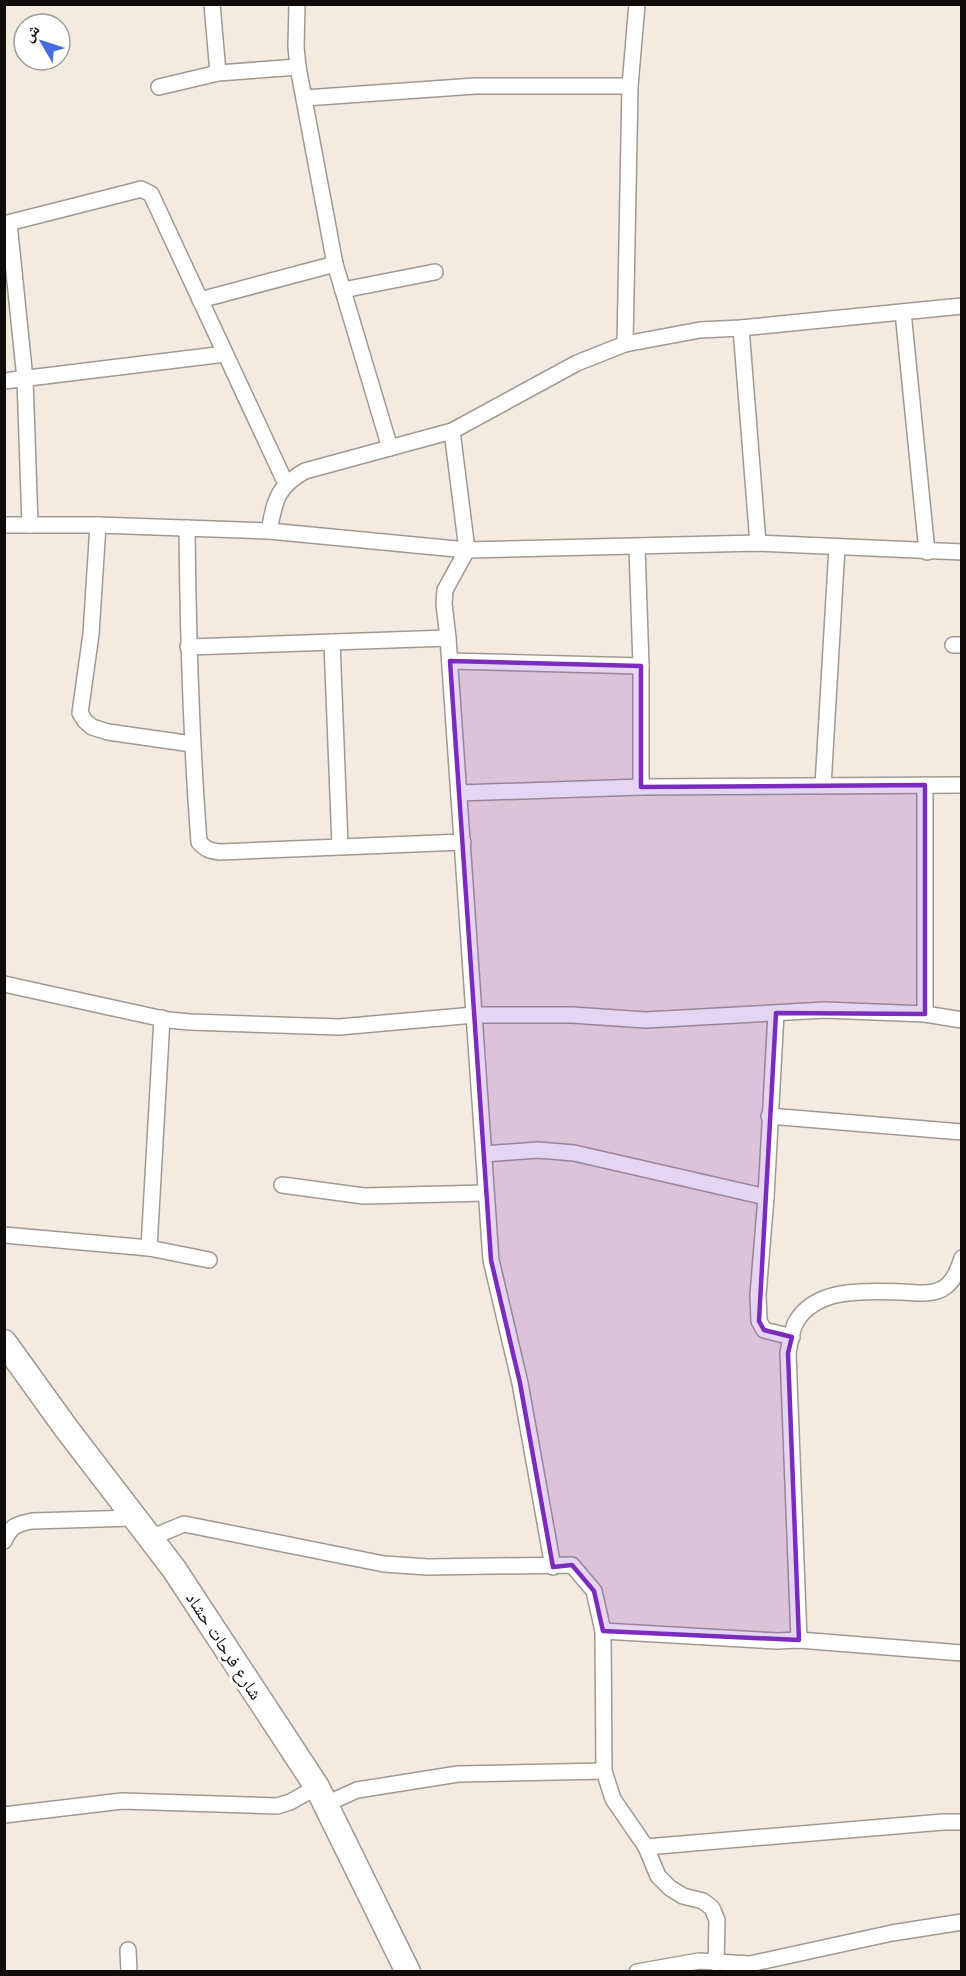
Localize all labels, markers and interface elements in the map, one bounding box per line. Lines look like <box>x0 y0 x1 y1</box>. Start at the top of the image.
north arrow <box>12 12 72 72</box>
text: ش <box>16 19 45 47</box>
street label: شارع فرحات حشاد <box>180 1587 269 1705</box>

